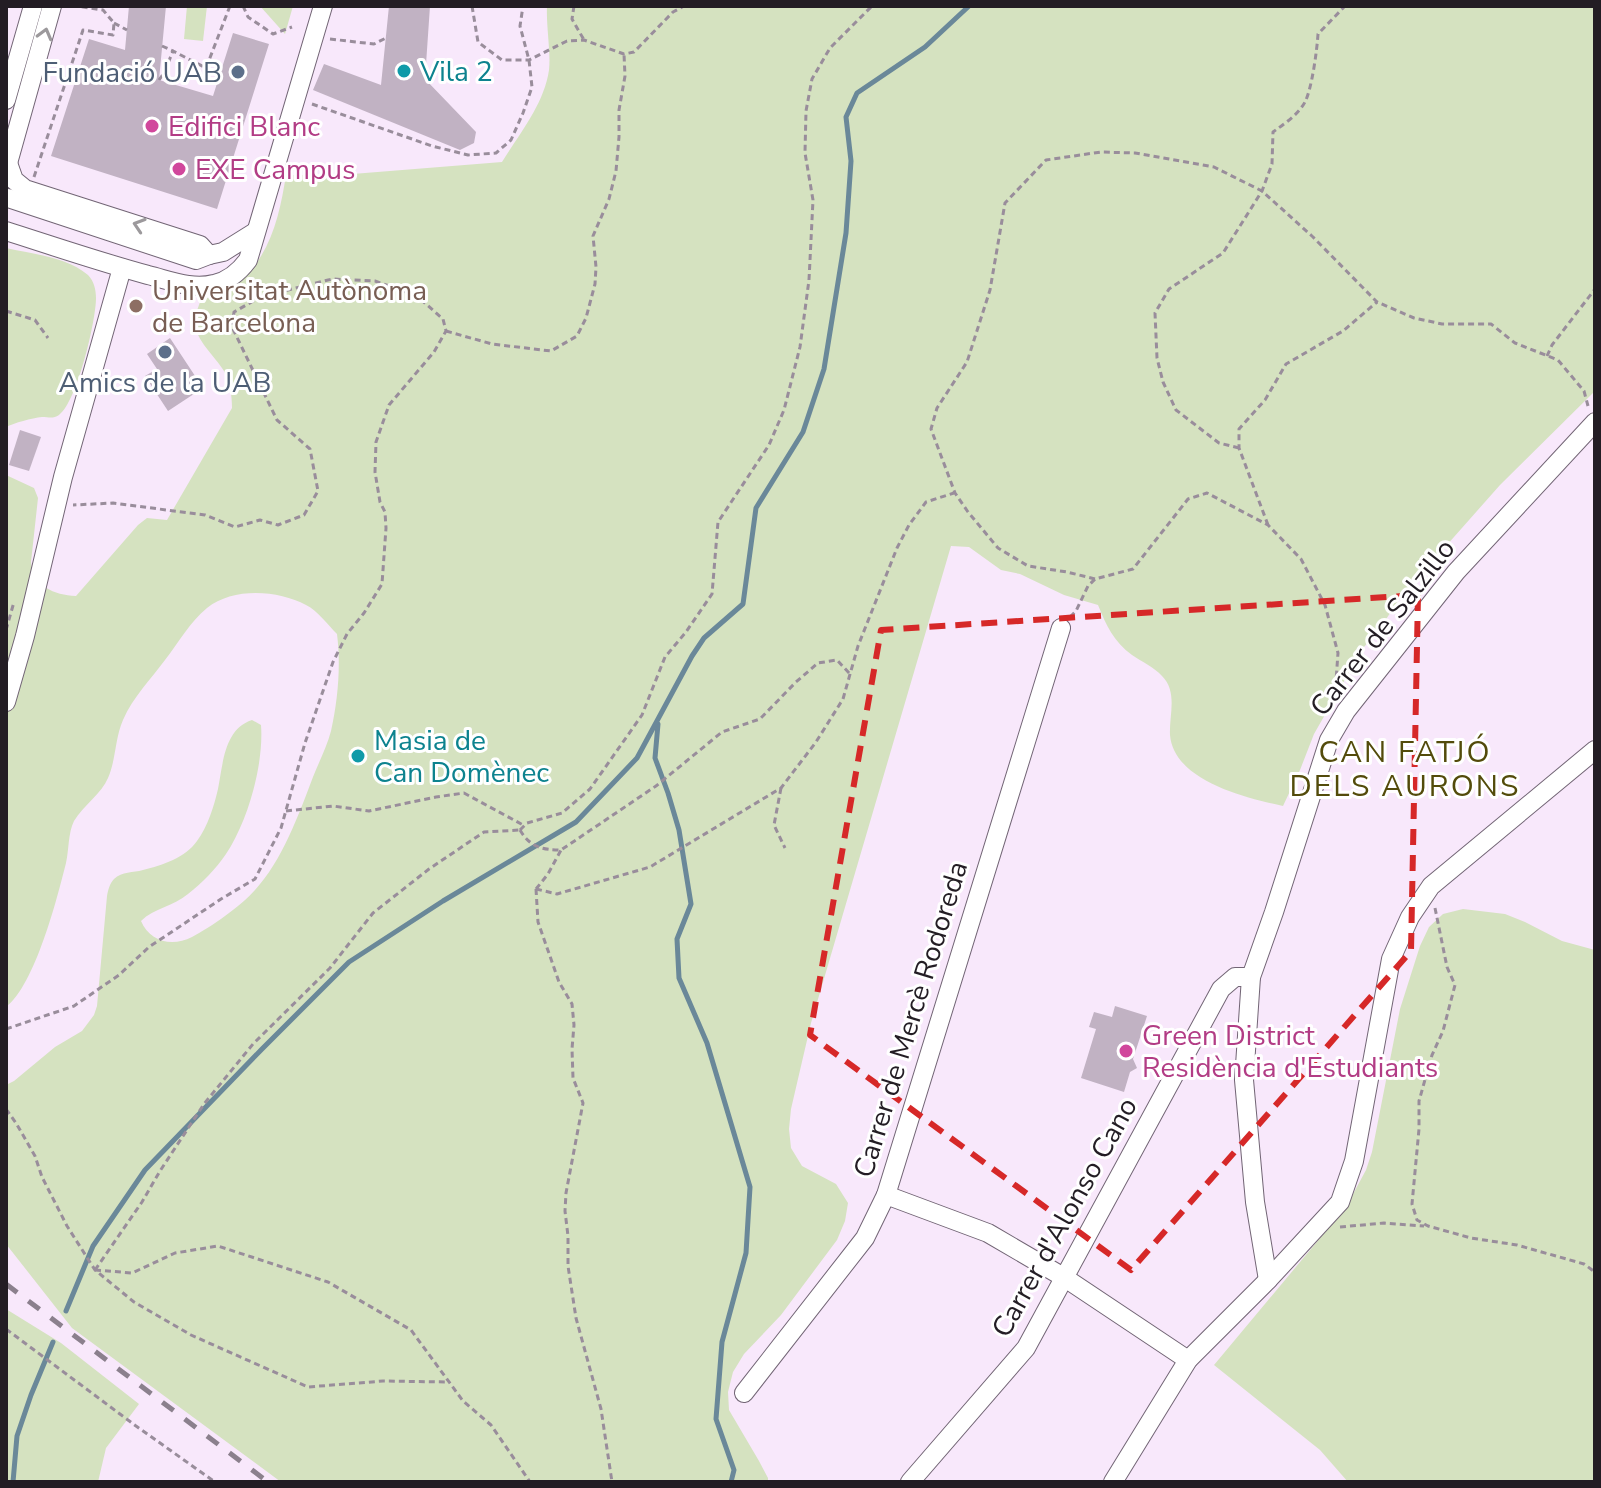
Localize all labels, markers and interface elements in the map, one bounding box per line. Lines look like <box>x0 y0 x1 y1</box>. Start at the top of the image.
one-way arrow <box>36 27 52 41</box>
place label: Vila 2 <box>419 53 493 91</box>
place label: Fundació UAB <box>42 54 222 92</box>
marker: Vila 2 <box>395 62 413 80</box>
marker: Fundació UAB <box>229 63 247 81</box>
place label: Edifici Blanc <box>168 108 320 146</box>
marker: Edifici Blanc <box>143 117 161 135</box>
place label: EXE Campus <box>195 151 356 189</box>
marker: EXE Campus <box>170 160 188 178</box>
one-way arrow <box>132 218 146 234</box>
place label: Universitat Autònoma de Barcelona <box>152 272 427 342</box>
marker: Universitat Autònoma de Barcelona <box>127 297 145 315</box>
marker: Amics de la UAB <box>156 343 174 361</box>
place label: Amics de la UAB <box>59 364 271 402</box>
street label: Carrer de Salzillo <box>1301 531 1464 724</box>
place label: Masia de Can Domènec <box>374 722 549 792</box>
district label: CAN FATJÓ DELS AURONS <box>1290 732 1520 807</box>
marker: Masia de Can Domènec <box>349 747 367 765</box>
street label: Carrer de Mercè Rodoreda <box>845 856 977 1182</box>
place label: Green District Residència d'Estudiants <box>1142 1017 1438 1087</box>
marker: Green District Residència d'Estudiants <box>1117 1042 1135 1060</box>
street label: Carrer d'Alonso Cano <box>983 1091 1147 1344</box>

